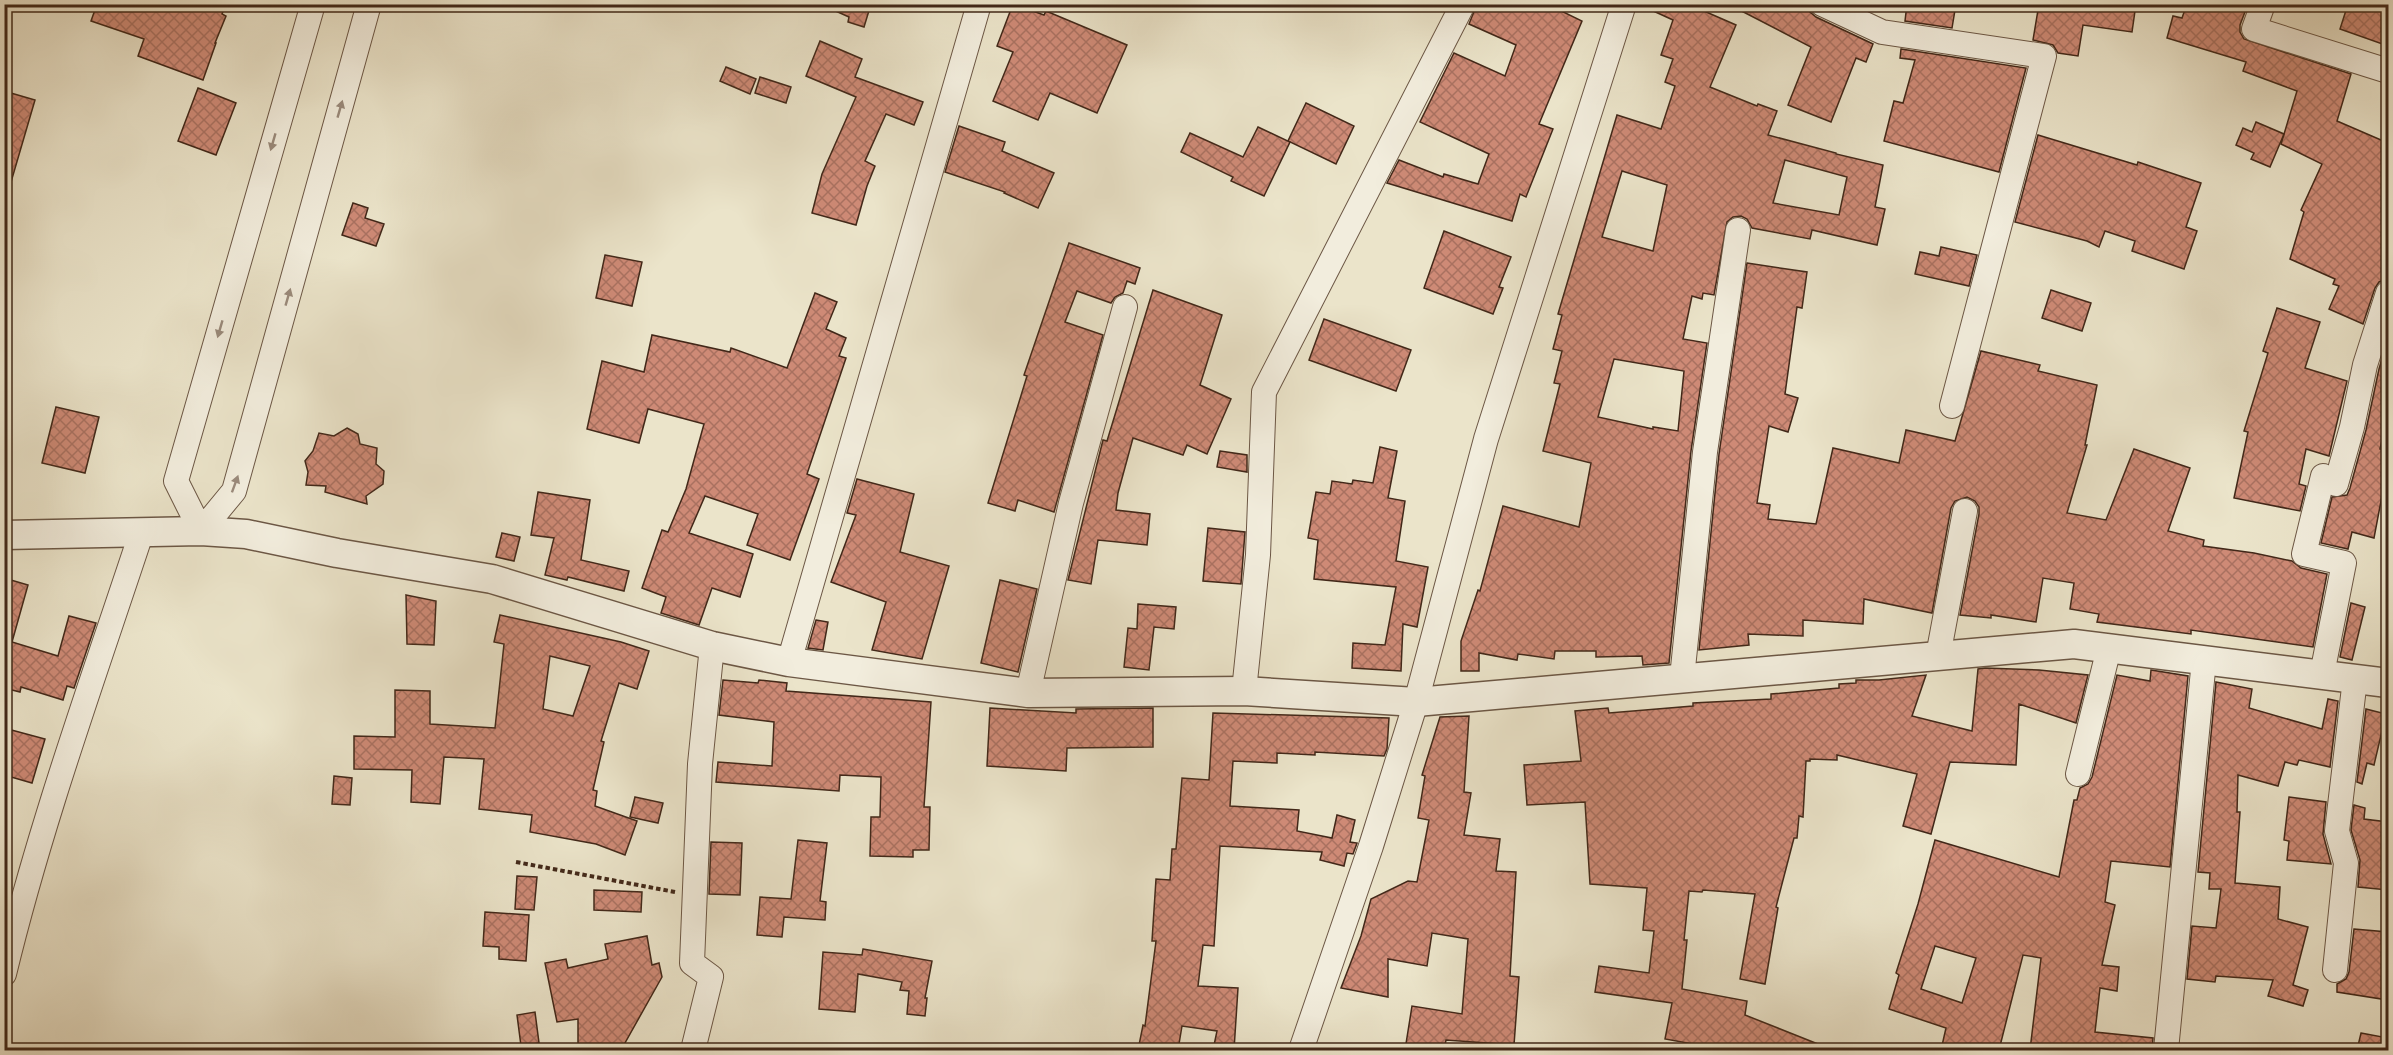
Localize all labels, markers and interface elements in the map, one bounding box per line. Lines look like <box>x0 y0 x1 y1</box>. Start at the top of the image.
one-way arrow <box>336 100 345 118</box>
one-way arrow <box>268 132 278 151</box>
one-way arrow <box>284 288 293 306</box>
one-way arrow <box>215 320 224 338</box>
one-way arrow <box>230 475 240 493</box>

